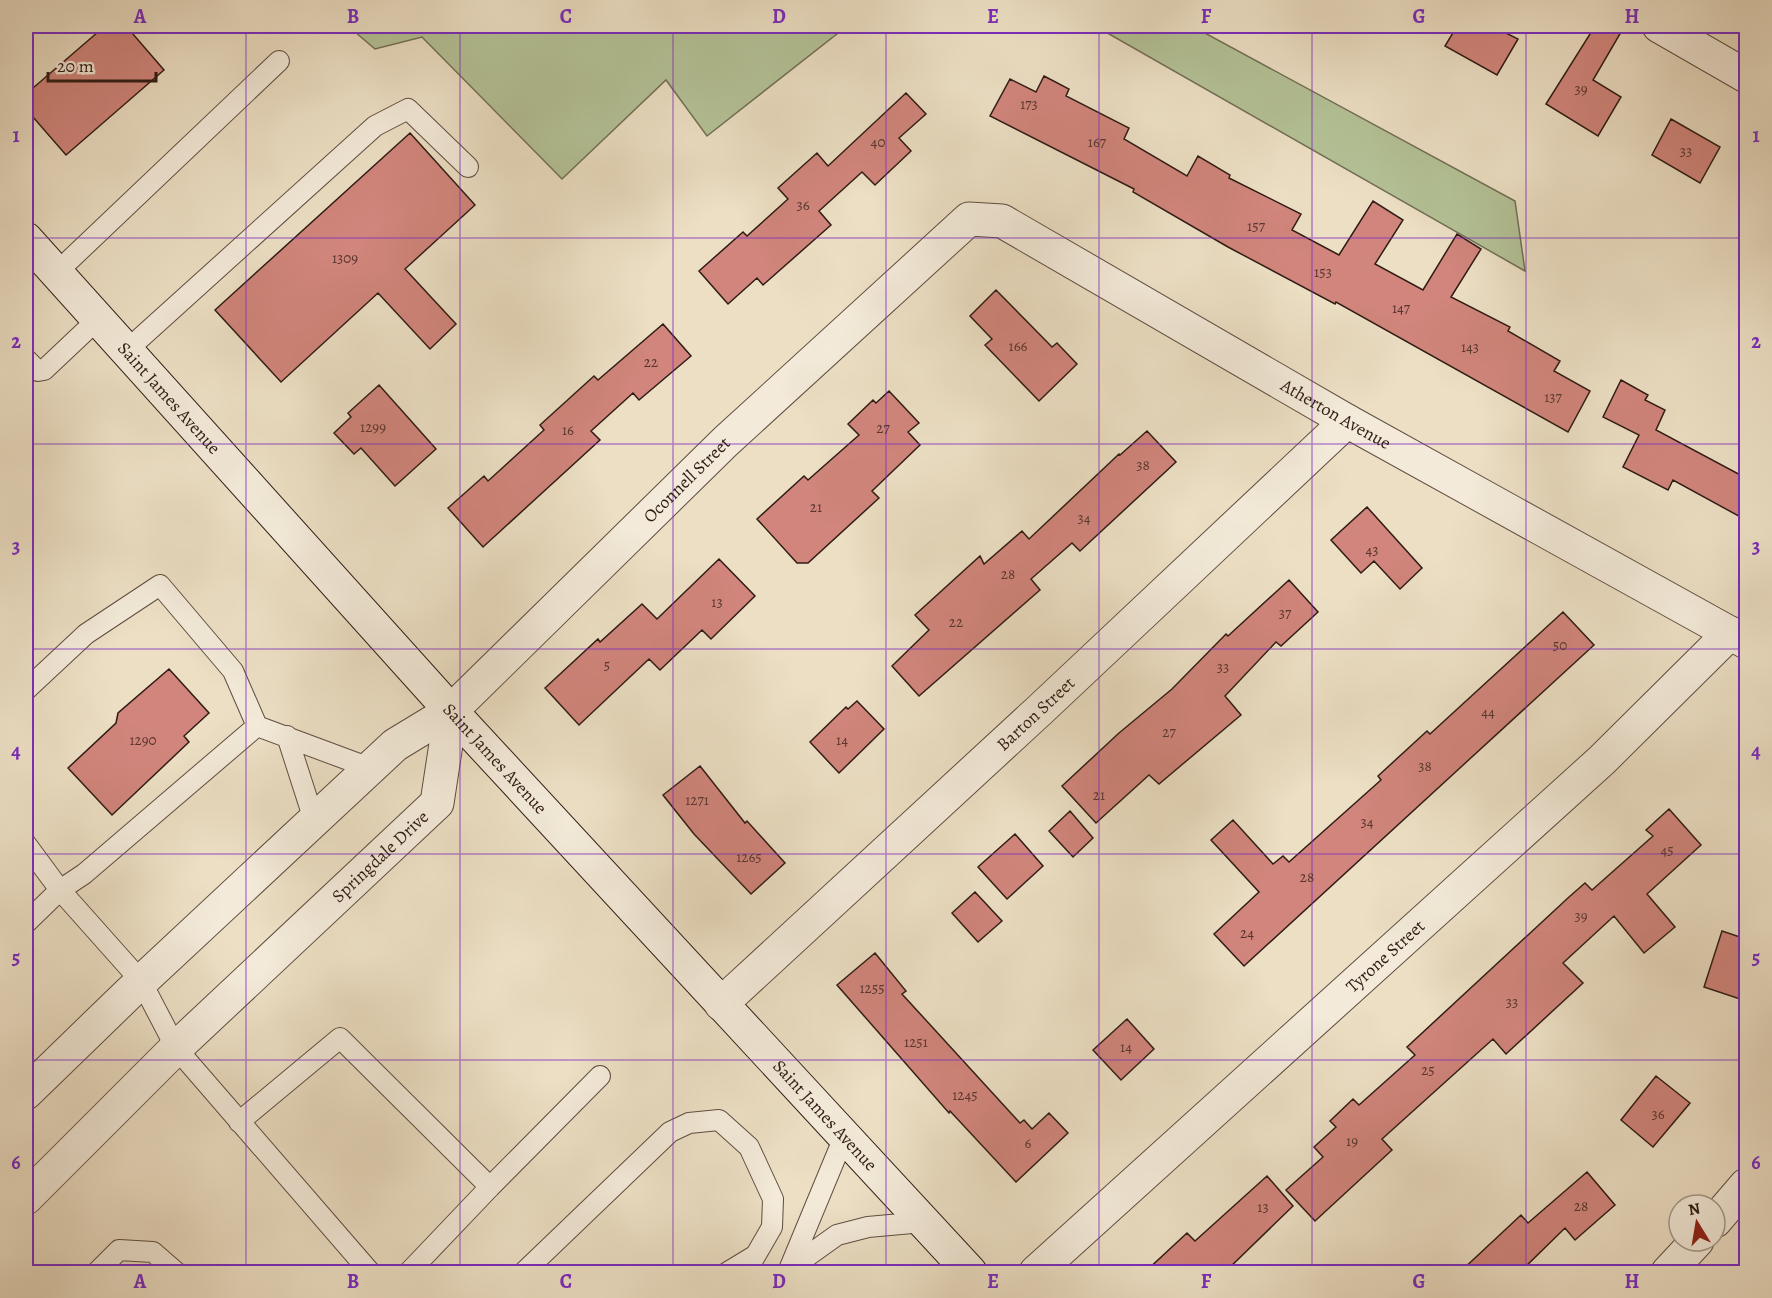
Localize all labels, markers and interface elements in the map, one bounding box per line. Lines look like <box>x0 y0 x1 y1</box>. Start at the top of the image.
text: A <box>133 3 147 30</box>
text: B <box>347 3 359 30</box>
text: C <box>560 3 572 30</box>
text: D <box>772 3 786 30</box>
text: E <box>987 3 999 30</box>
text: F <box>1201 3 1212 30</box>
text: G <box>1412 3 1426 30</box>
text: H <box>1625 3 1640 30</box>
scale bar <box>48 45 156 83</box>
text: 20 m <box>57 54 94 78</box>
house number: 39 <box>1574 79 1588 99</box>
house number: 173 <box>1020 94 1038 114</box>
text: 1 <box>12 122 20 149</box>
text: 1 <box>1752 122 1760 149</box>
house number: 40 <box>871 132 885 152</box>
house number: 167 <box>1088 132 1107 152</box>
house number: 33 <box>1680 141 1692 161</box>
house number: 36 <box>796 195 810 215</box>
house number: 157 <box>1247 216 1266 236</box>
house number: 1309 <box>332 248 358 268</box>
house number: 153 <box>1314 262 1332 282</box>
house number: 147 <box>1392 298 1411 318</box>
text: 2 <box>11 328 21 355</box>
text: 2 <box>1751 328 1761 355</box>
house number: 166 <box>1009 336 1028 356</box>
street label: Saint James Avenue <box>112 337 226 459</box>
house number: 143 <box>1461 337 1479 357</box>
house number: 22 <box>644 352 658 372</box>
street label: Atherton Avenue <box>1276 373 1395 455</box>
house number: 137 <box>1544 387 1563 407</box>
house number: 1299 <box>360 417 386 437</box>
house number: 27 <box>876 418 890 438</box>
house number: 16 <box>562 420 574 440</box>
street label: Oconnell Street <box>638 431 736 528</box>
house number: 38 <box>1136 455 1150 475</box>
house number: 21 <box>810 497 822 517</box>
house number: 34 <box>1077 508 1091 528</box>
text: 3 <box>12 533 20 560</box>
text: 3 <box>1752 533 1760 560</box>
house number: 43 <box>1365 540 1379 560</box>
house number: 28 <box>1001 564 1015 584</box>
house number: 13 <box>711 592 723 612</box>
house number: 37 <box>1279 603 1292 623</box>
house number: 22 <box>949 612 963 632</box>
house number: 50 <box>1553 635 1567 655</box>
house number: 5 <box>604 655 610 675</box>
house number: 33 <box>1217 657 1229 677</box>
street label: Barton Street <box>991 671 1080 756</box>
street label: Saint James Avenue <box>438 698 553 819</box>
house number: 44 <box>1481 702 1495 722</box>
house number: 27 <box>1162 722 1176 742</box>
house number: 1290 <box>129 730 157 750</box>
house number: 14 <box>836 730 848 750</box>
text: 4 <box>11 738 21 765</box>
text: 4 <box>1751 738 1761 765</box>
house number: 38 <box>1418 756 1432 776</box>
house number: 21 <box>1093 785 1105 805</box>
house number: 1271 <box>685 790 709 810</box>
street label: Springdale Drive <box>326 805 434 908</box>
house number: 34 <box>1360 812 1374 832</box>
house number: 45 <box>1660 840 1674 860</box>
house number: 1265 <box>736 847 762 867</box>
house number: 28 <box>1300 867 1314 887</box>
house number: 39 <box>1574 906 1588 926</box>
street label: Tyrone Street <box>1341 914 1430 998</box>
house number: 24 <box>1240 923 1254 943</box>
text: 5 <box>12 944 20 971</box>
text: 5 <box>1752 944 1760 971</box>
house number: 1255 <box>859 978 885 998</box>
house number: 33 <box>1506 992 1518 1012</box>
house number: 1251 <box>904 1032 928 1052</box>
house number: 14 <box>1120 1037 1132 1057</box>
street label: Saint James Avenue <box>768 1055 883 1176</box>
house number: 25 <box>1421 1060 1435 1080</box>
house number: 1245 <box>952 1085 978 1105</box>
house number: 36 <box>1651 1104 1665 1124</box>
house number: 19 <box>1346 1131 1358 1151</box>
house number: 6 <box>1025 1133 1032 1153</box>
text: 6 <box>11 1149 21 1176</box>
text: 6 <box>1751 1149 1761 1176</box>
north arrow <box>1667 1193 1727 1253</box>
house number: 28 <box>1574 1196 1588 1216</box>
house number: 13 <box>1257 1197 1269 1217</box>
text: N <box>1687 1197 1702 1221</box>
text: A <box>133 1268 147 1295</box>
text: B <box>347 1268 359 1295</box>
text: C <box>560 1268 572 1295</box>
text: D <box>772 1268 786 1295</box>
text: E <box>987 1268 999 1295</box>
text: F <box>1201 1268 1212 1295</box>
text: G <box>1412 1268 1426 1295</box>
text: H <box>1625 1268 1640 1295</box>

